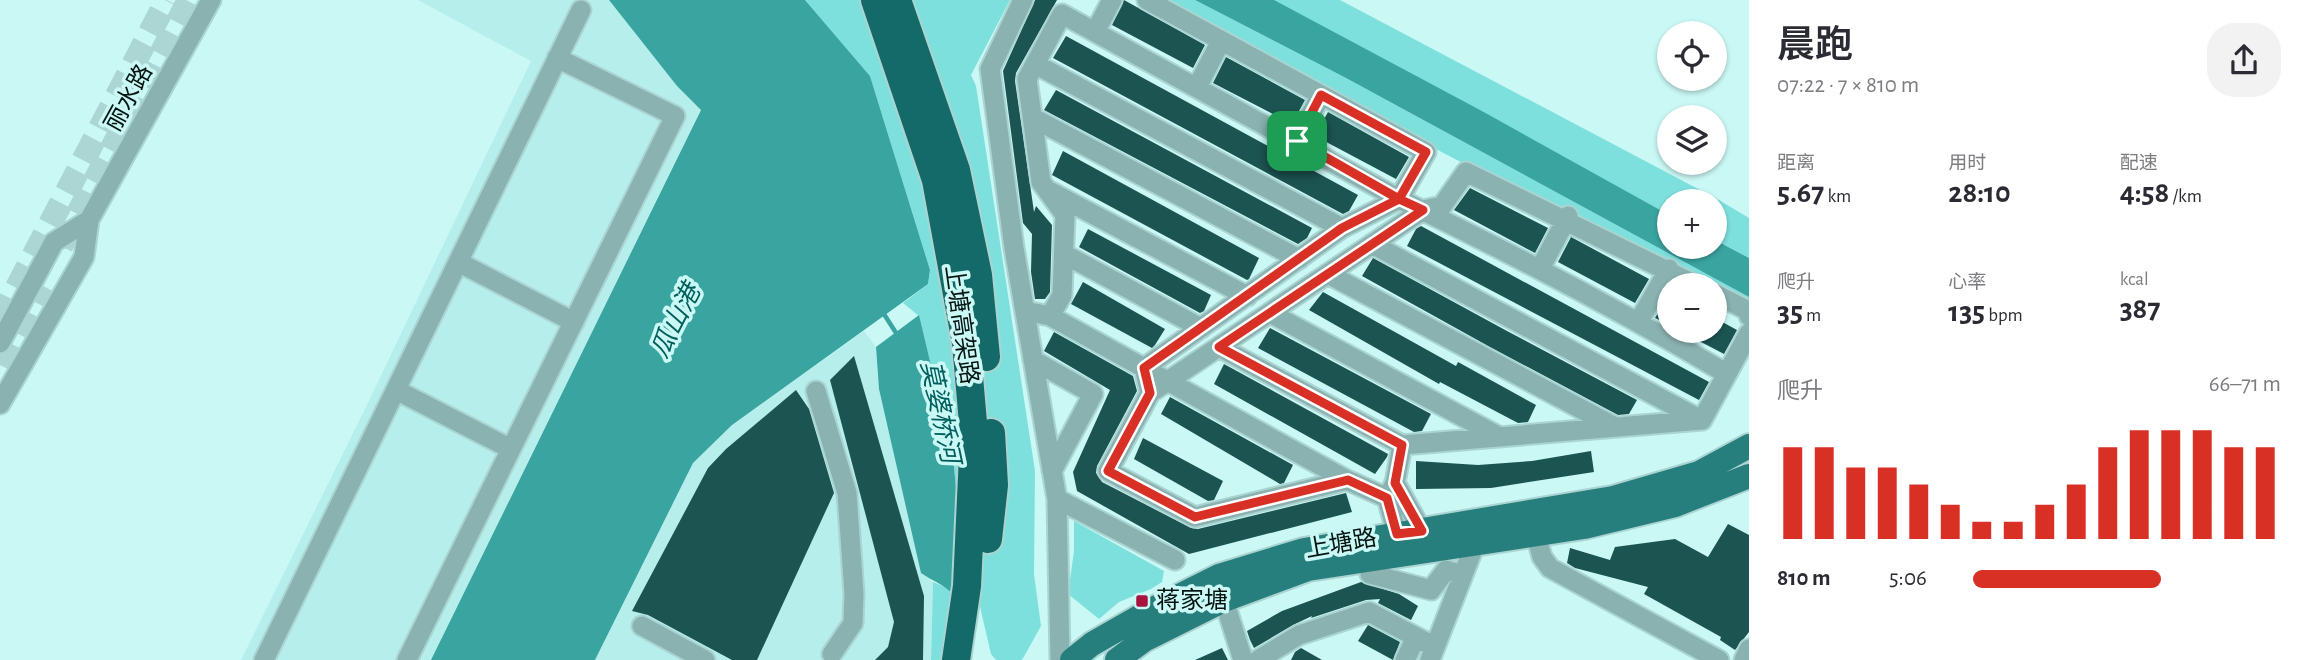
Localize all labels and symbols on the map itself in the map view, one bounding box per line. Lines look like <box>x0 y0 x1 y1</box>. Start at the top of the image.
street label: 丽水路 <box>99 60 157 135</box>
pin <box>1267 111 1327 171</box>
street label: 上塘高架路 <box>941 264 983 386</box>
water label: 瓜山港 <box>646 276 707 362</box>
water label: 莫婆桥河 <box>916 358 966 470</box>
street label: 上塘路 <box>1303 524 1379 562</box>
place label: 蒋家塘 <box>1156 587 1228 613</box>
marker: 蒋家塘 <box>1134 593 1150 609</box>

